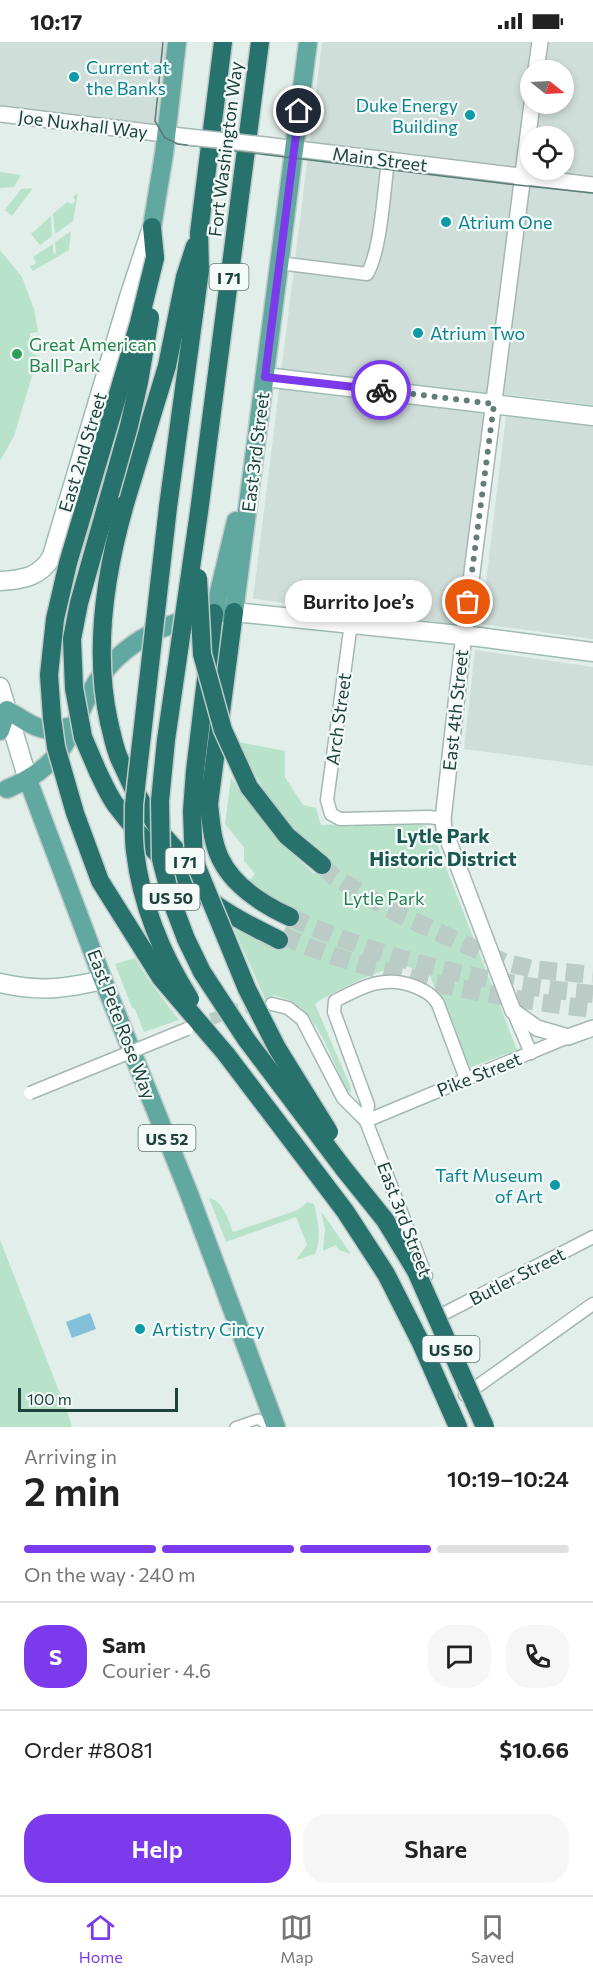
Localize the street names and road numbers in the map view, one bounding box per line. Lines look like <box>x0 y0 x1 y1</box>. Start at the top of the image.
street label: Fort Washington Way <box>203 60 247 238</box>
street label: Joe Nuxhall Way <box>17 105 149 143</box>
street label: Main Street <box>331 142 429 176</box>
road number: I 71 <box>210 264 248 290</box>
street label: East 2nd Street <box>53 389 111 515</box>
street label: East 3rd Street <box>237 391 273 513</box>
street label: East 4th Street <box>438 648 472 772</box>
street label: Arch Street <box>321 671 355 767</box>
road number: I 71 <box>166 848 204 874</box>
road number: US 50 <box>142 884 200 910</box>
street label: East Pete Rose Way <box>83 946 161 1102</box>
street label: Pike Street <box>434 1047 524 1101</box>
road number: US 52 <box>138 1125 195 1151</box>
street label: East 3rd Street <box>373 1159 437 1279</box>
street label: Butler Street <box>465 1242 569 1310</box>
road number: US 50 <box>422 1336 480 1362</box>

